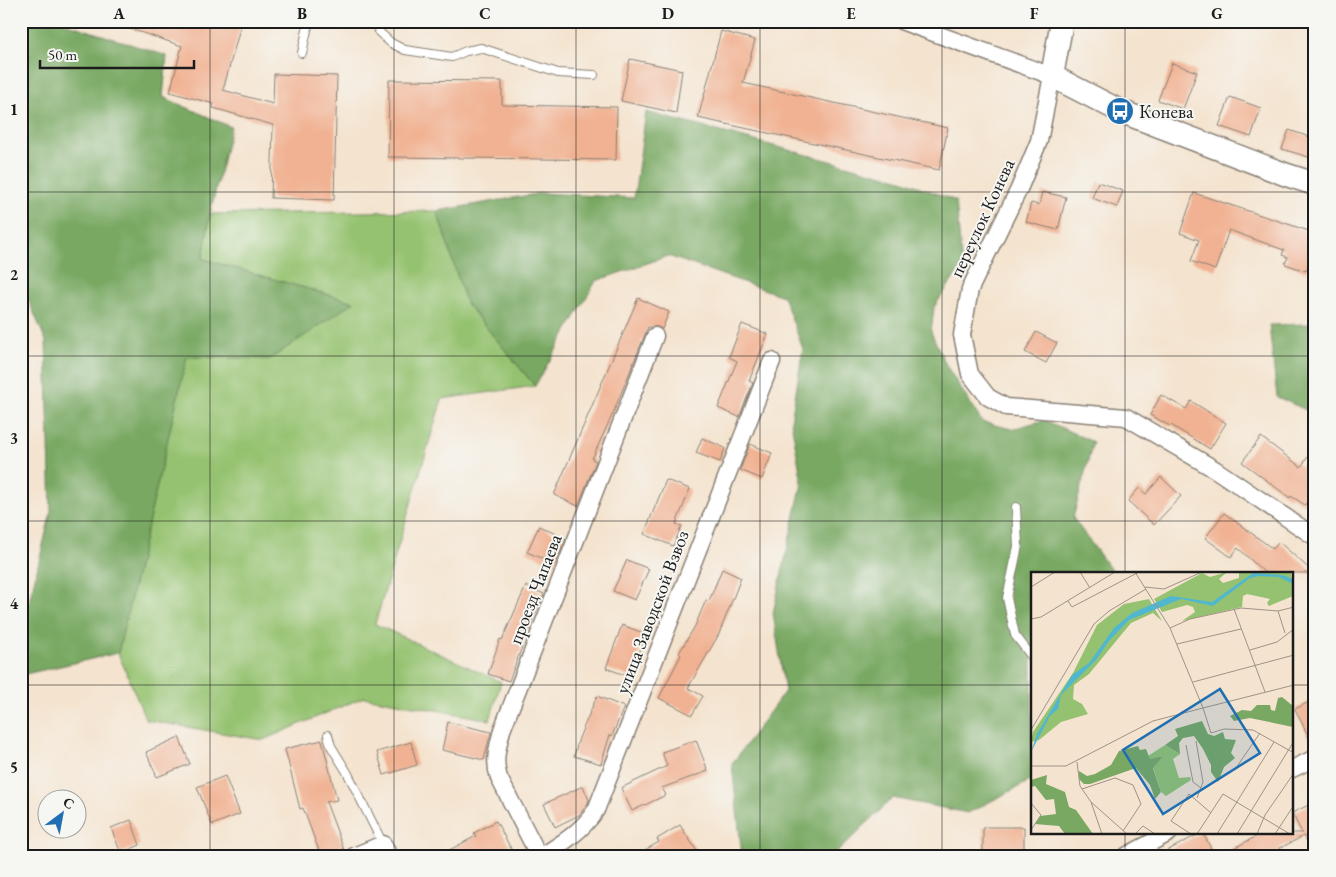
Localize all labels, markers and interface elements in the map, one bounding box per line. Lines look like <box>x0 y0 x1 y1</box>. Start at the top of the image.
text: A <box>112 3 125 24</box>
text: B <box>297 3 307 24</box>
text: C <box>479 3 491 24</box>
text: D <box>662 3 674 24</box>
text: E <box>846 3 856 24</box>
text: F <box>1030 3 1039 24</box>
text: G <box>1211 3 1223 24</box>
scale bar <box>40 38 194 70</box>
text: 50 m <box>48 45 77 64</box>
bus stop icon: Конева <box>1105 96 1135 126</box>
text: 1 <box>10 99 18 120</box>
place label: Конева <box>1139 99 1194 124</box>
street label: переулок Конева <box>944 154 1021 281</box>
text: 2 <box>10 264 19 285</box>
text: 3 <box>10 428 18 449</box>
street label: улица Заводской Взвоз <box>609 527 695 697</box>
street label: проезд Чапаева <box>502 530 568 648</box>
inset map <box>1031 572 1294 834</box>
text: 4 <box>10 593 19 614</box>
text: 5 <box>10 757 18 778</box>
north arrow <box>38 790 88 840</box>
text: С <box>60 793 78 813</box>

